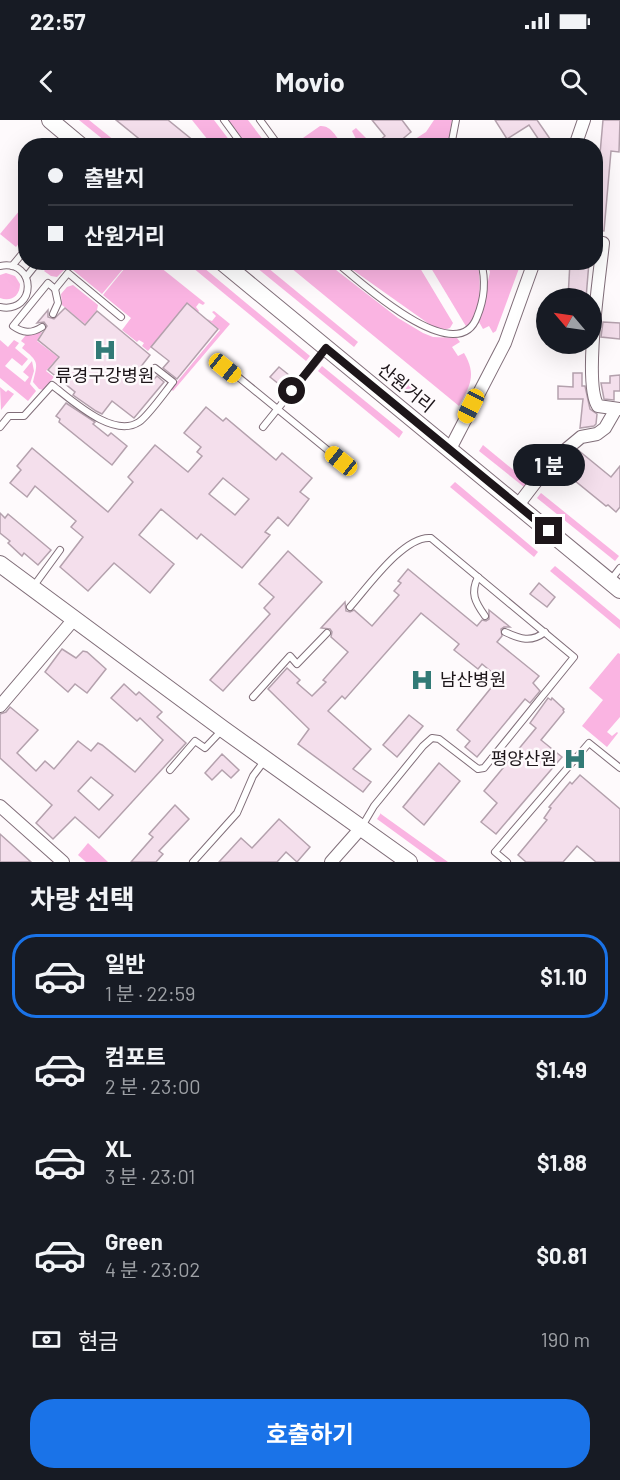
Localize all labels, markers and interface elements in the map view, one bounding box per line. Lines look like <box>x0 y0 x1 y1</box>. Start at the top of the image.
text: 22:57 <box>30 8 85 34</box>
icon: back <box>30 65 63 98</box>
text: Movio <box>275 65 345 97</box>
icon: search <box>557 65 590 98</box>
text: 출발지 <box>84 164 145 190</box>
text: 산원거리 <box>84 222 165 248</box>
north arrow <box>536 288 602 354</box>
map controls <box>536 288 602 354</box>
hospital icon: 류경구강병원 <box>92 337 118 363</box>
car <box>205 350 245 386</box>
street label: 산원거리 <box>374 358 439 417</box>
place label: 류경구강병원 <box>55 364 155 386</box>
route start <box>278 377 305 404</box>
car <box>455 386 487 426</box>
car <box>321 443 361 479</box>
callout: 1 분 <box>513 444 585 486</box>
text: 1 분 <box>534 453 564 477</box>
route end <box>535 517 562 544</box>
hospital icon: 남산병원 <box>409 667 435 693</box>
place label: 남산병원 <box>440 668 506 690</box>
hospital icon: 평양산원 <box>562 746 588 772</box>
place label: 평양산원 <box>491 747 557 769</box>
text: 차량 선택 <box>30 882 135 914</box>
icon: car <box>33 949 87 1003</box>
text: 일반 <box>105 950 145 976</box>
text: $1.10 <box>540 963 587 989</box>
text: 1 분 · 22:59 <box>105 981 196 1005</box>
icon: car <box>33 1042 87 1096</box>
text: 컴포트 <box>105 1043 166 1069</box>
text: $1.49 <box>536 1056 587 1082</box>
text: 2 분 · 23:00 <box>105 1074 201 1098</box>
icon: car <box>33 1135 87 1189</box>
text: XL <box>105 1135 131 1161</box>
text: $1.88 <box>537 1149 587 1175</box>
text: 3 분 · 23:01 <box>105 1164 195 1188</box>
icon: car <box>33 1228 87 1282</box>
text: Green <box>105 1228 163 1254</box>
text: $0.81 <box>536 1242 587 1268</box>
text: 4 분 · 23:02 <box>105 1257 200 1281</box>
icon: cash <box>30 1323 63 1356</box>
text: 현금 <box>78 1327 118 1353</box>
text: 190 m <box>541 1327 590 1351</box>
button: 호출하기 <box>30 1399 590 1468</box>

